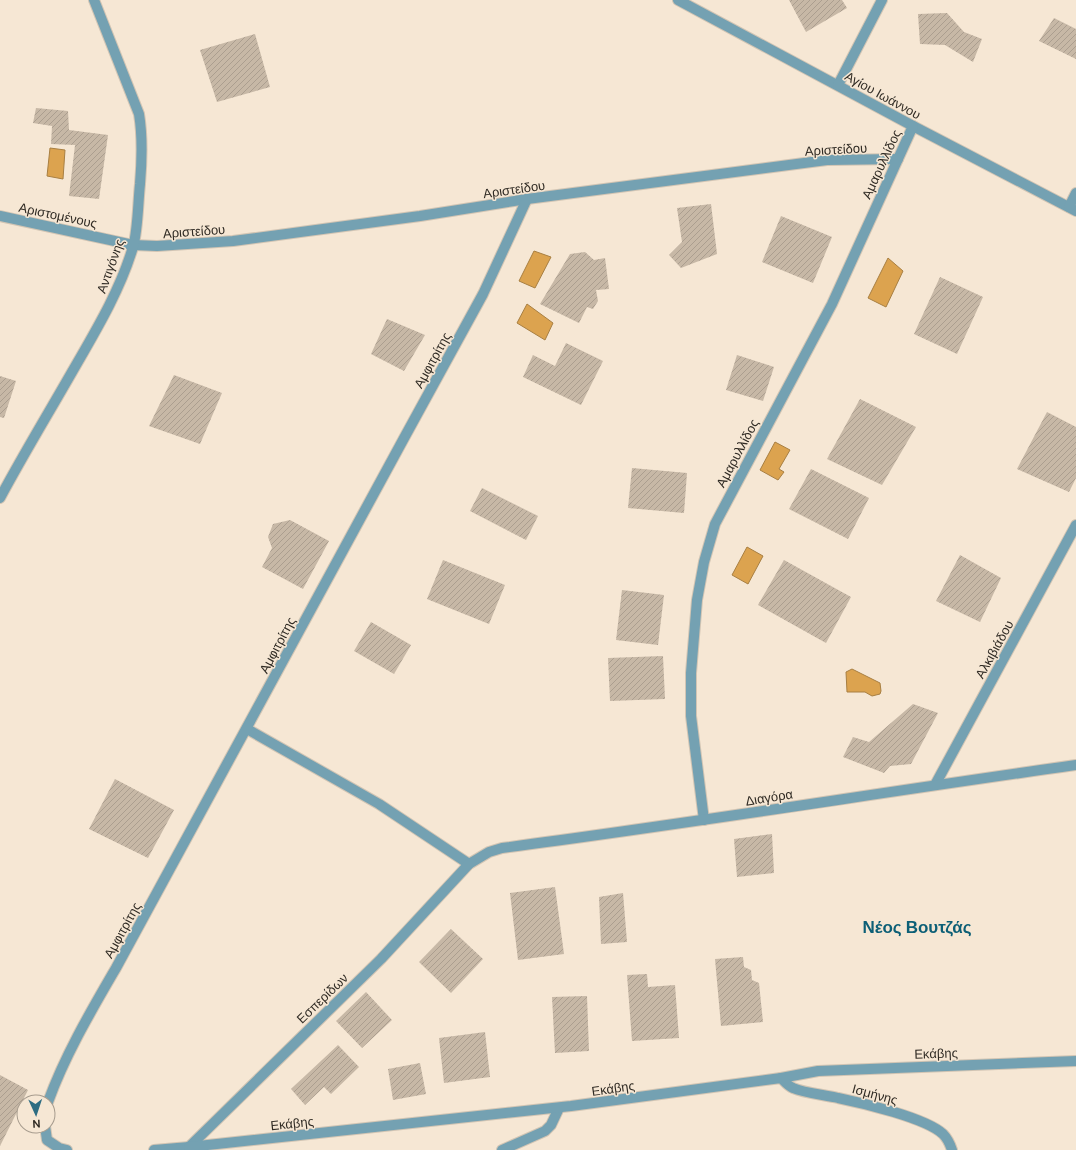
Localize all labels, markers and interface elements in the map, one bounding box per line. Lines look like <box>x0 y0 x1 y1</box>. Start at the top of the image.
street label: Αγίου Ιωάννου <box>842 68 924 123</box>
street label: Αμαρυλλίδος <box>858 127 905 202</box>
street label: Αριστείδου <box>804 139 868 160</box>
street label: Αριστείδου <box>482 177 546 202</box>
street label: Αριστομένους <box>17 199 99 232</box>
street label: Αριστείδου <box>162 221 226 242</box>
street label: Αντιγόνης <box>93 237 128 296</box>
street label: Αμφιτρίτης <box>410 329 455 391</box>
street label: Αμαρυλλίδος <box>712 416 763 490</box>
street label: Αμφιτρίτης <box>255 614 299 676</box>
street label: Αλκιβιάδου <box>971 617 1017 681</box>
street label: Διαγόρα <box>744 785 794 810</box>
street label: Αμφιτρίτης <box>100 899 145 961</box>
district label: Νέος Βουτζάς <box>863 916 972 938</box>
street label: Εσπερίδων <box>293 970 352 1027</box>
street label: Εκάβης <box>914 1044 958 1063</box>
street label: Εκάβης <box>590 1077 636 1100</box>
street label: Ισμήνης <box>850 1080 899 1109</box>
north arrow <box>16 1094 56 1134</box>
street label: Εκάβης <box>270 1113 315 1134</box>
text: N <box>32 1117 41 1131</box>

